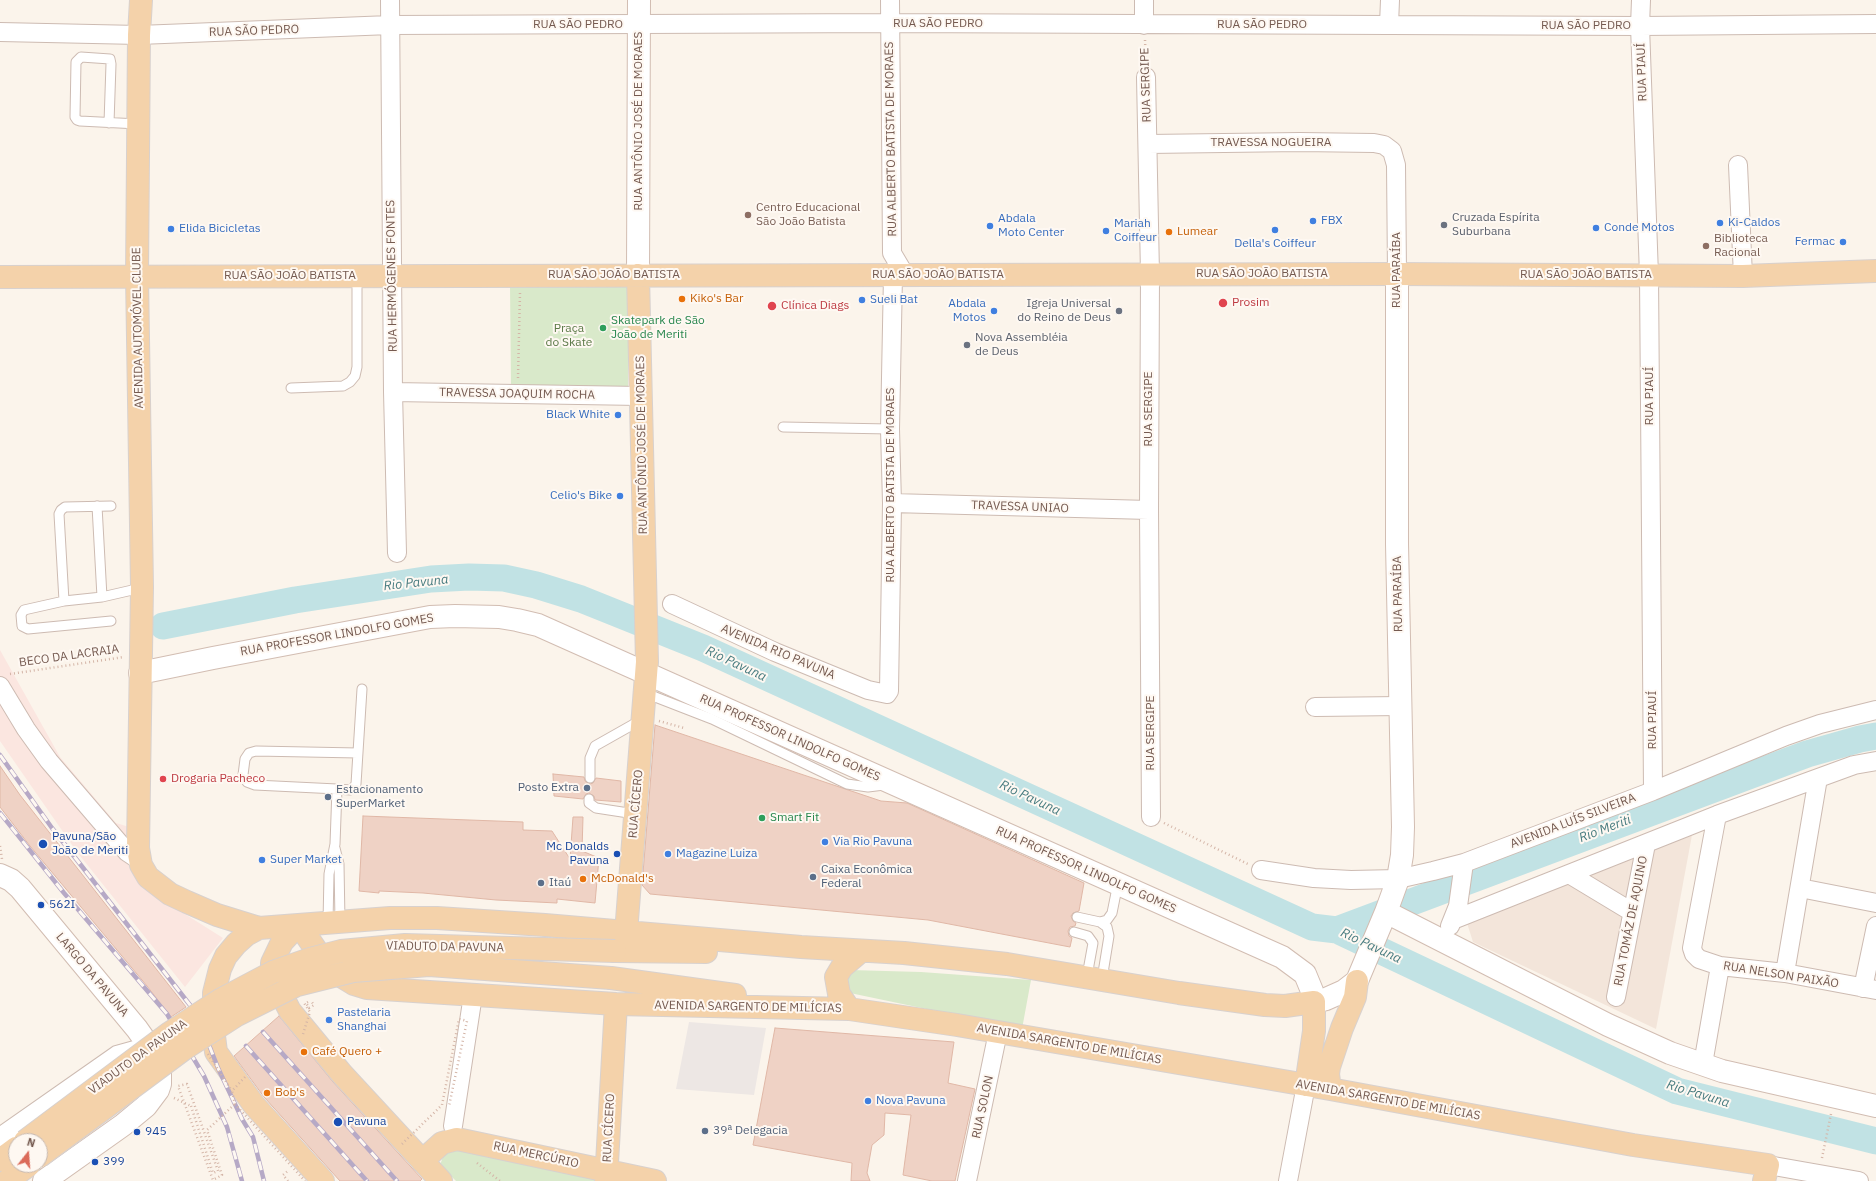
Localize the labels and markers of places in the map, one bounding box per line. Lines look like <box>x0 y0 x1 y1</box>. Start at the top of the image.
place label: Centro Educacional São João Batista <box>756 201 860 229</box>
marker: Centro Educacional São João Batista <box>743 210 753 220</box>
place label: Cruzada Espírita Suburbana <box>1452 211 1540 239</box>
place label: Abdala Moto Center <box>998 212 1064 240</box>
place label: FBX <box>1321 214 1343 228</box>
marker: FBX <box>1308 216 1318 226</box>
place label: Ki-Caldos <box>1728 216 1780 230</box>
place label: Mariah Coiffeur <box>1114 217 1157 245</box>
marker: Ki-Caldos <box>1715 218 1725 228</box>
marker: Cruzada Espírita Suburbana <box>1439 220 1449 230</box>
marker: Abdala Moto Center <box>985 221 995 231</box>
place label: Conde Motos <box>1604 221 1675 235</box>
place label: Elida Bicicletas <box>179 222 261 236</box>
marker: Conde Motos <box>1591 223 1601 233</box>
marker: Elida Bicicletas <box>166 224 176 234</box>
place label: Lumear <box>1177 225 1218 239</box>
marker: Della's Coiffeur <box>1270 225 1280 235</box>
marker: Mariah Coiffeur <box>1101 226 1111 236</box>
marker: Lumear <box>1164 227 1174 237</box>
place label: Biblioteca Racional <box>1714 232 1768 260</box>
place label: Fermac <box>1795 235 1835 249</box>
place label: Della's Coiffeur <box>1234 237 1316 251</box>
marker: Fermac <box>1838 237 1848 247</box>
marker: Biblioteca Racional <box>1701 241 1711 251</box>
place label: Kiko's Bar <box>690 292 743 306</box>
place label: Sueli Bat <box>870 293 918 307</box>
marker: Kiko's Bar <box>677 294 687 304</box>
marker: Sueli Bat <box>857 295 867 305</box>
place label: Prosim <box>1232 296 1270 310</box>
place label: Abdala Motos <box>948 297 986 325</box>
place label: Igreja Universal do Reino de Deus <box>1017 297 1111 325</box>
marker: Prosim <box>1217 297 1229 309</box>
place label: Clínica Diags <box>781 299 849 313</box>
marker: Clínica Diags <box>766 300 778 312</box>
marker: Abdala Motos <box>989 306 999 316</box>
marker: Igreja Universal do Reino de Deus <box>1114 306 1124 316</box>
place label: Skatepark de São João de Meriti <box>611 314 705 342</box>
marker: Skatepark de São João de Meriti <box>598 323 608 333</box>
place label: Nova Assembléia de Deus <box>975 331 1068 359</box>
marker: Nova Assembléia de Deus <box>962 340 972 350</box>
place label: Black White <box>546 408 610 422</box>
marker: Black White <box>613 410 623 420</box>
place label: Celio's Bike <box>550 489 612 503</box>
marker: Celio's Bike <box>615 491 625 501</box>
place label: Drogaria Pacheco <box>171 772 265 786</box>
marker: Drogaria Pacheco <box>158 774 168 784</box>
place label: Posto Extra <box>518 781 579 795</box>
place label: Estacionamento SuperMarket <box>336 783 423 811</box>
marker: Posto Extra <box>582 783 592 793</box>
marker: Estacionamento SuperMarket <box>323 792 333 802</box>
place label: Smart Fit <box>770 811 819 825</box>
marker: Smart Fit <box>757 813 767 823</box>
place label: Pavuna/São João de Meriti <box>52 830 128 858</box>
place label: Via Rio Pavuna <box>833 835 912 849</box>
marker: Via Rio Pavuna <box>820 837 830 847</box>
marker: Pavuna/São João de Meriti <box>37 838 49 850</box>
place label: Mc Donalds Pavuna <box>546 840 609 868</box>
place label: Magazine Luiza <box>676 847 757 861</box>
marker: Mc Donalds Pavuna <box>612 849 622 859</box>
marker: Magazine Luiza <box>663 849 673 859</box>
place label: Super Market <box>270 853 342 867</box>
marker: Super Market <box>257 855 267 865</box>
place label: Caixa Econômica Federal <box>821 863 912 891</box>
place label: McDonald's <box>591 872 654 886</box>
marker: Caixa Econômica Federal <box>808 872 818 882</box>
marker: McDonald's <box>578 874 588 884</box>
place label: Itaú <box>549 876 571 890</box>
marker: Itaú <box>536 878 546 888</box>
place label: 562I <box>49 898 75 912</box>
marker: 562I <box>36 900 46 910</box>
place label: Pastelaria Shanghai <box>337 1006 391 1034</box>
marker: Pastelaria Shanghai <box>324 1015 334 1025</box>
place label: Café Quero + <box>312 1045 382 1059</box>
marker: Café Quero + <box>299 1047 309 1057</box>
place label: Bob's <box>275 1086 305 1100</box>
marker: Bob's <box>262 1088 272 1098</box>
place label: Nova Pavuna <box>876 1094 946 1108</box>
marker: Nova Pavuna <box>863 1096 873 1106</box>
place label: Pavuna <box>347 1115 386 1129</box>
marker: Pavuna <box>332 1116 344 1128</box>
place label: 39ª Delegacia <box>713 1124 788 1138</box>
place label: 945 <box>145 1125 167 1139</box>
marker: 39ª Delegacia <box>700 1126 710 1136</box>
marker: 945 <box>132 1127 142 1137</box>
place label: 399 <box>103 1155 125 1169</box>
marker: 399 <box>90 1157 100 1167</box>

